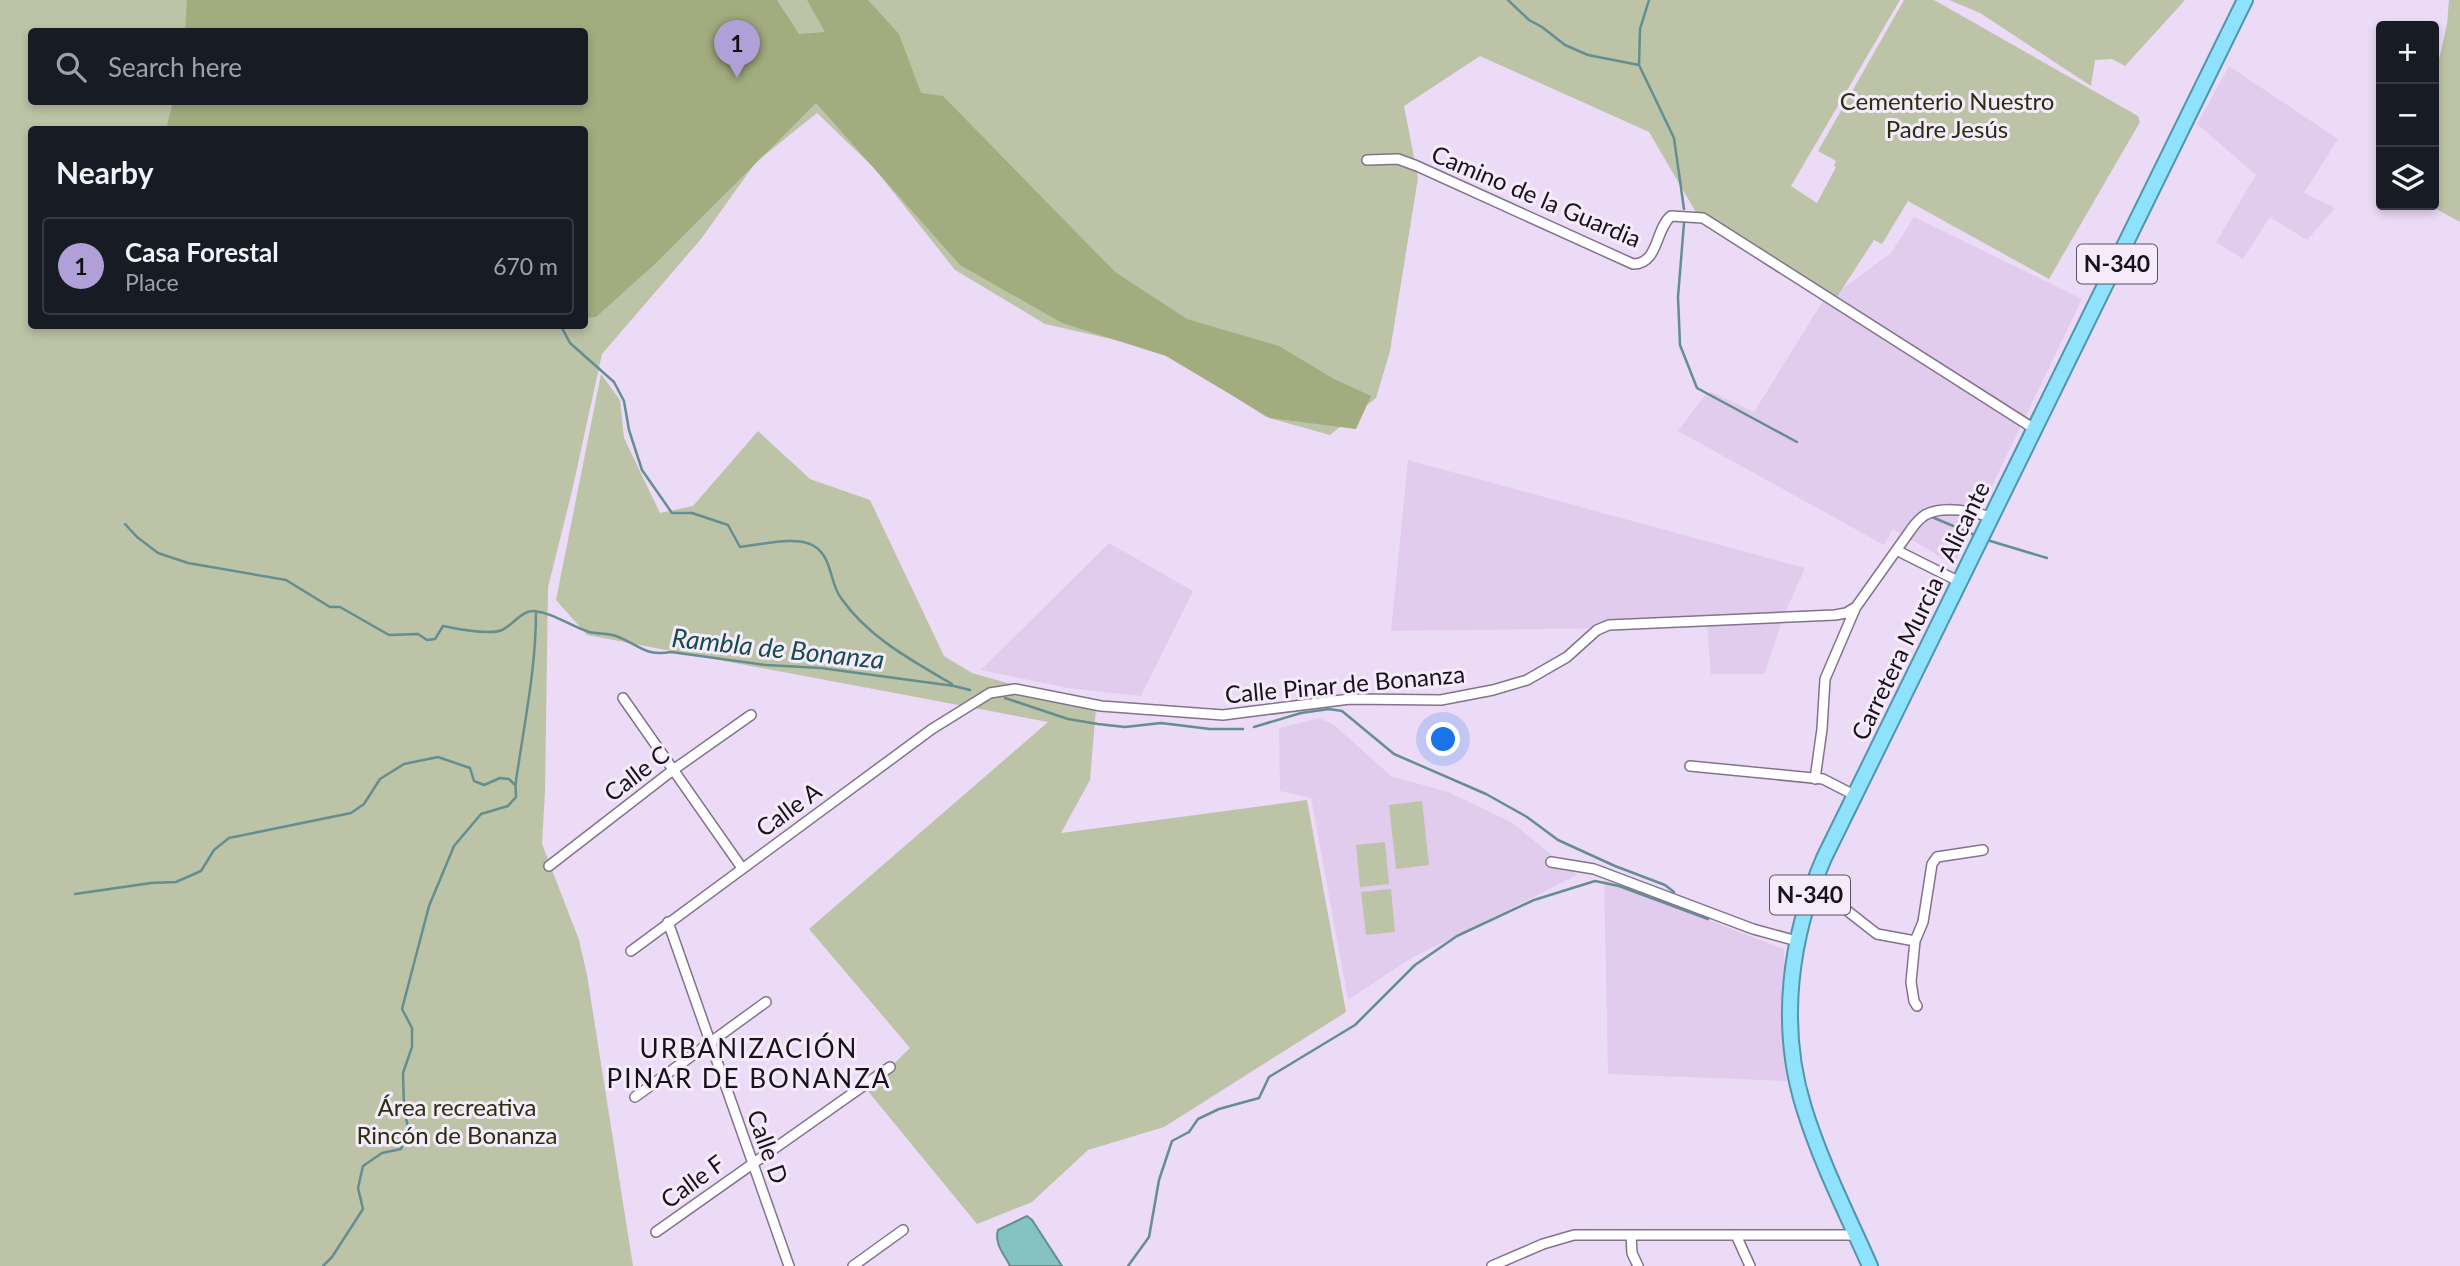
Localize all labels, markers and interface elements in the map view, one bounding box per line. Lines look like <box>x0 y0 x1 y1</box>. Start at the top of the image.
pin: 1 <box>714 20 760 78</box>
map controls <box>2376 21 2439 210</box>
button: + <box>2376 21 2439 84</box>
search box <box>28 28 588 105</box>
icon: search <box>52 48 90 86</box>
text: Search here <box>108 51 242 83</box>
button: − <box>2376 84 2439 147</box>
park label: Cementerio Nuestro Padre Jesús <box>1840 86 2054 143</box>
street label: Camino de la Guardia <box>1428 138 1646 253</box>
button: layers <box>2376 147 2439 210</box>
text: Nearby <box>56 154 154 190</box>
text: Casa Forestal <box>125 236 279 268</box>
road number: N-340 <box>2077 244 2157 284</box>
text: 1 <box>74 252 88 280</box>
text: 670 m <box>493 252 558 280</box>
text: Place <box>125 268 179 296</box>
street label: Carretera Murcia - Alicante <box>1844 476 1995 744</box>
water label: Rambla de Bonanza <box>670 621 886 675</box>
street label: Calle Pinar de Bonanza <box>1224 659 1466 708</box>
your location <box>1426 722 1460 756</box>
street label: Calle C <box>598 739 674 807</box>
street label: Calle A <box>750 775 827 842</box>
road number: N-340 <box>1770 876 1850 914</box>
district label: URBANIZACIÓN PINAR DE BONANZA <box>607 1032 891 1094</box>
park label: Área recreativa Rincón de Bonanza <box>356 1092 558 1149</box>
street label: Calle D <box>742 1106 795 1187</box>
street label: Calle F <box>655 1148 730 1214</box>

